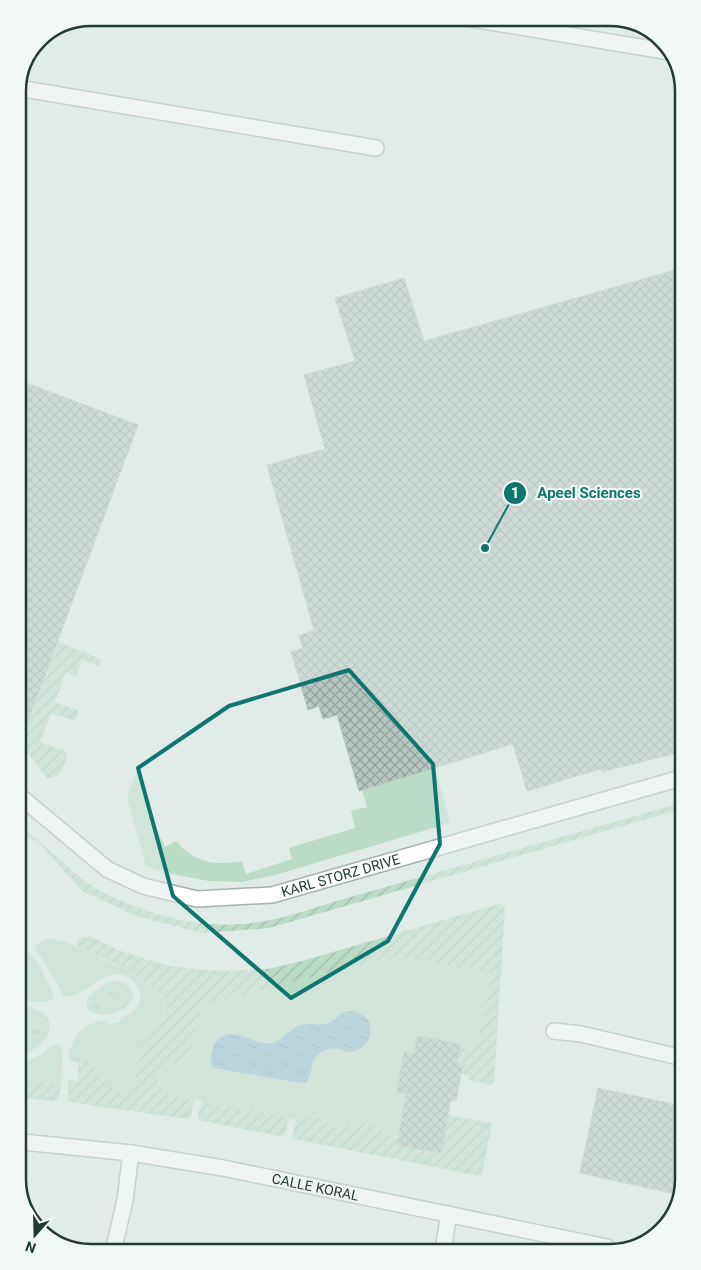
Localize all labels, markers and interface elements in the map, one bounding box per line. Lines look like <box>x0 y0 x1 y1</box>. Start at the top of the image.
callout: Apeel Sciences <box>502 478 651 508</box>
text: 1 <box>511 484 519 502</box>
text: Apeel Sciences <box>537 484 641 502</box>
street label: KARL STORZ DRIVE <box>279 851 402 900</box>
street label: CALLE KORAL <box>270 1170 361 1204</box>
north arrow <box>10 1210 60 1260</box>
text: N <box>23 1238 38 1256</box>

